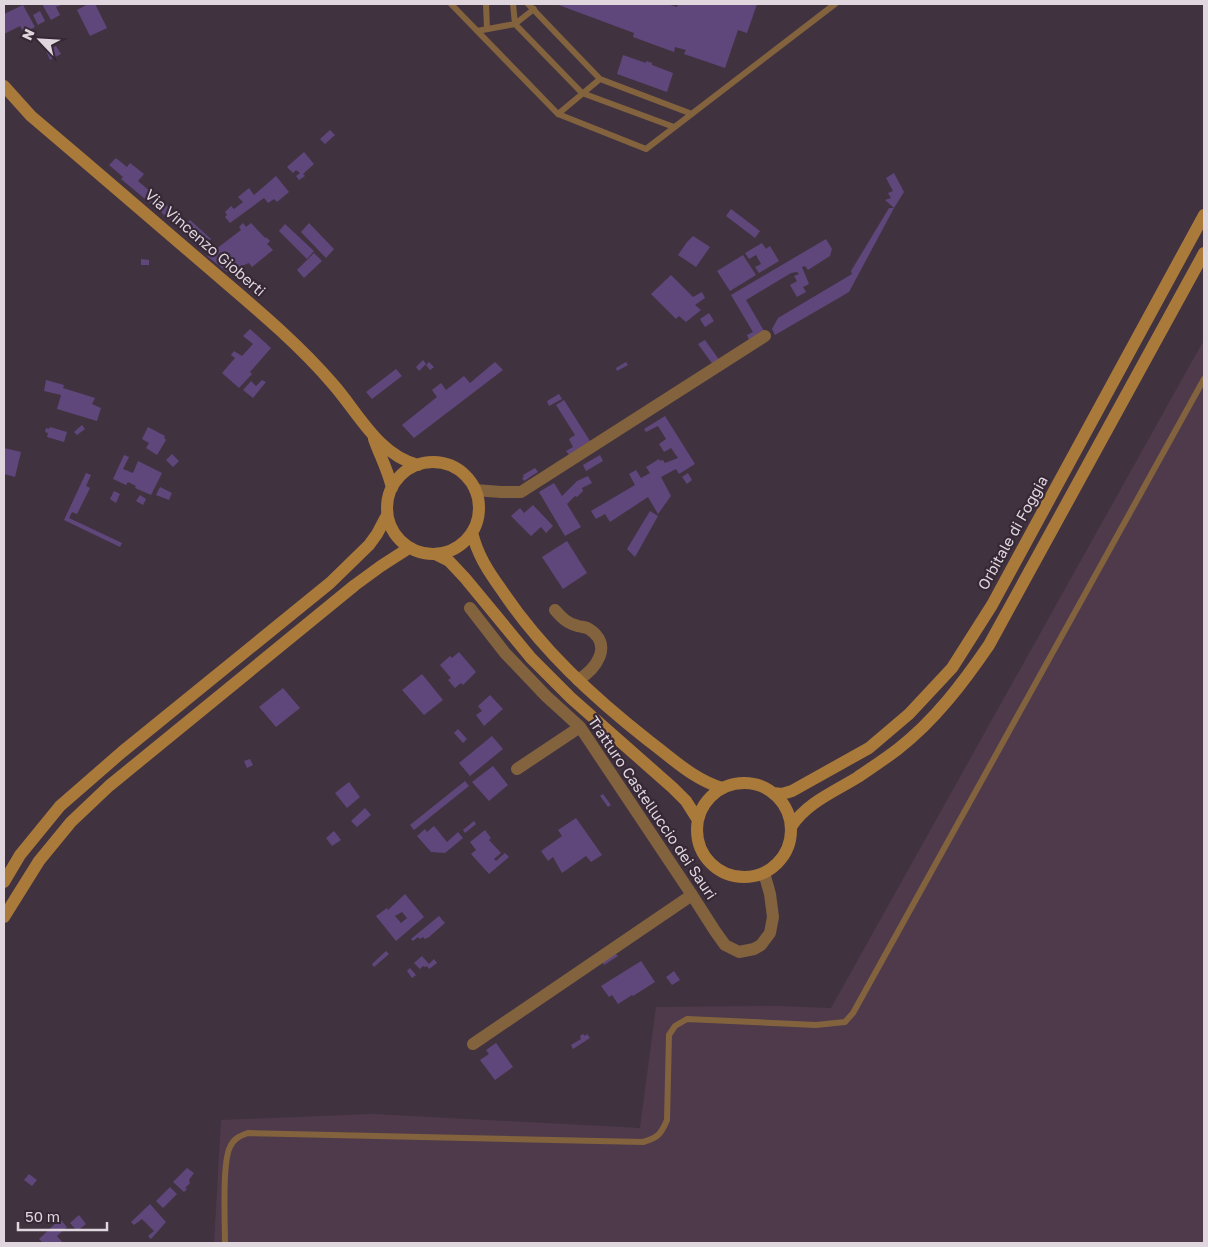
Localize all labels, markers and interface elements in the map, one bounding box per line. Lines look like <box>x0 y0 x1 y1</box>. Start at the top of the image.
north arrow <box>15 15 65 65</box>
text: N <box>18 26 38 43</box>
street label: Via Vincenzo Gioberti <box>142 185 270 299</box>
street label: Orbitale di Foggia <box>973 472 1051 593</box>
street label: Tratturo Castelluccio dei Sauri <box>585 712 721 903</box>
scale bar <box>18 1200 106 1232</box>
text: 50 m <box>25 1207 60 1225</box>

